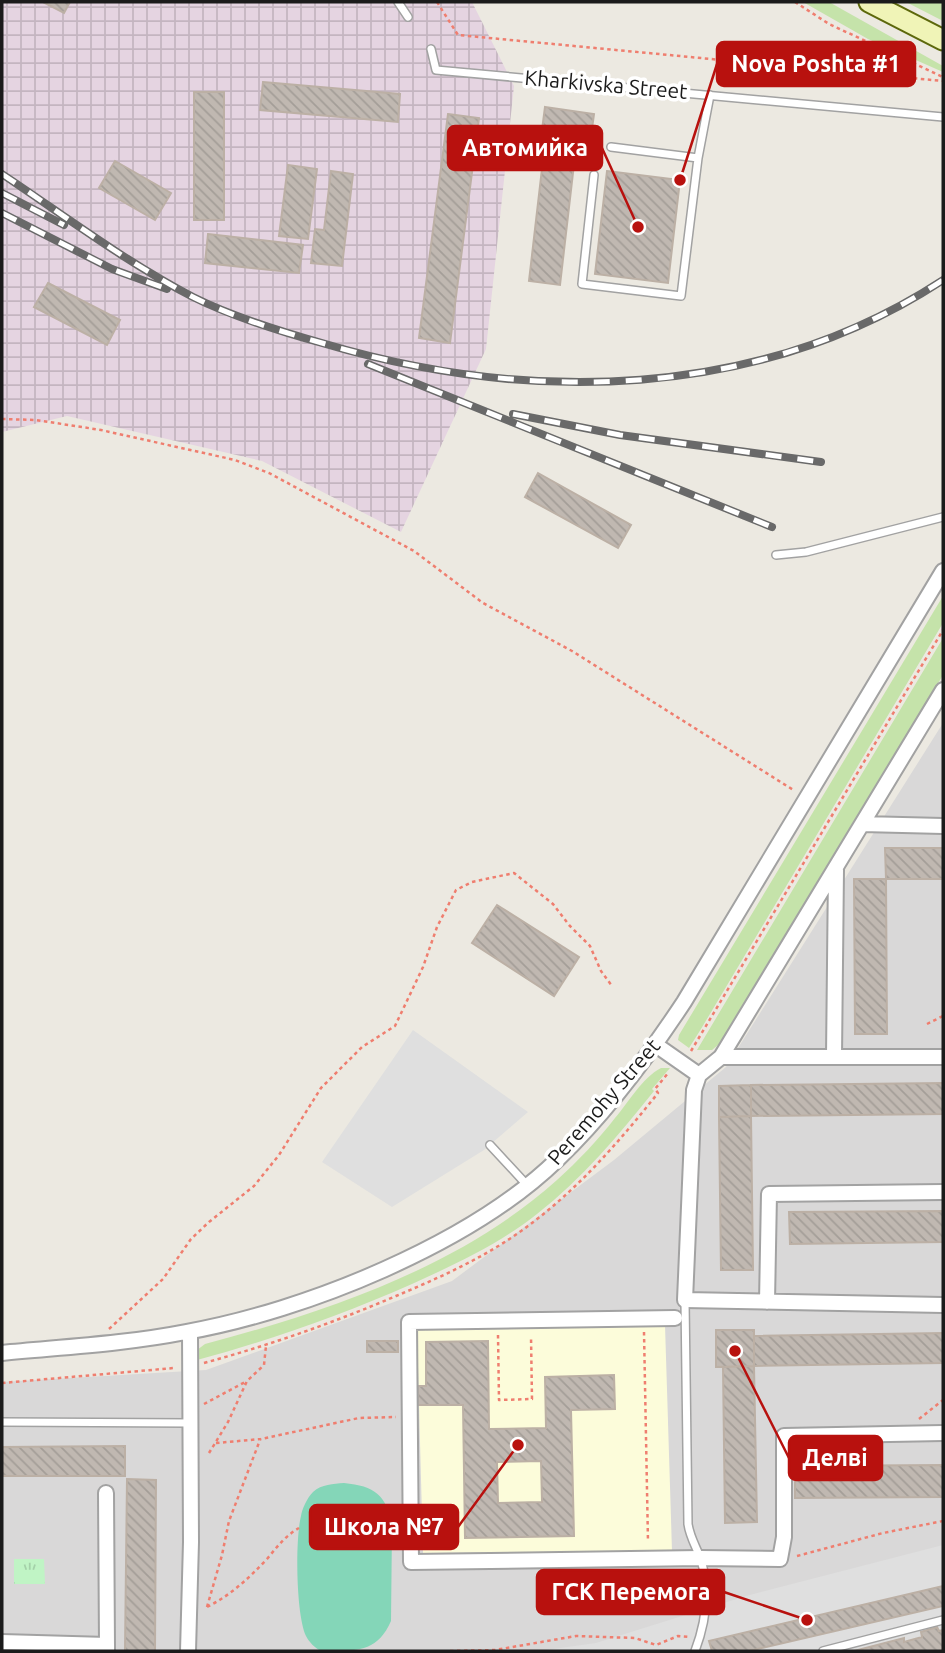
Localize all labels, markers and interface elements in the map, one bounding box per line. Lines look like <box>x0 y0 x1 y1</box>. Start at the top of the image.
callout: Nova Poshta #1 <box>717 42 915 86</box>
text: Nova Poshta #1 <box>731 51 901 76</box>
street label: Kharkivska Street <box>524 65 689 103</box>
callout: Автомийка <box>448 126 602 170</box>
text: Автомийка <box>462 135 588 160</box>
street label: Peremohy Street <box>542 1033 664 1169</box>
callout: Делві <box>789 1436 882 1480</box>
text: Делві <box>802 1445 868 1470</box>
callout: Школа №7 <box>310 1505 458 1549</box>
text: Школа №7 <box>324 1514 444 1539</box>
callout: ГСК Перемога <box>537 1570 724 1614</box>
text: ГСК Перемога <box>552 1579 710 1604</box>

